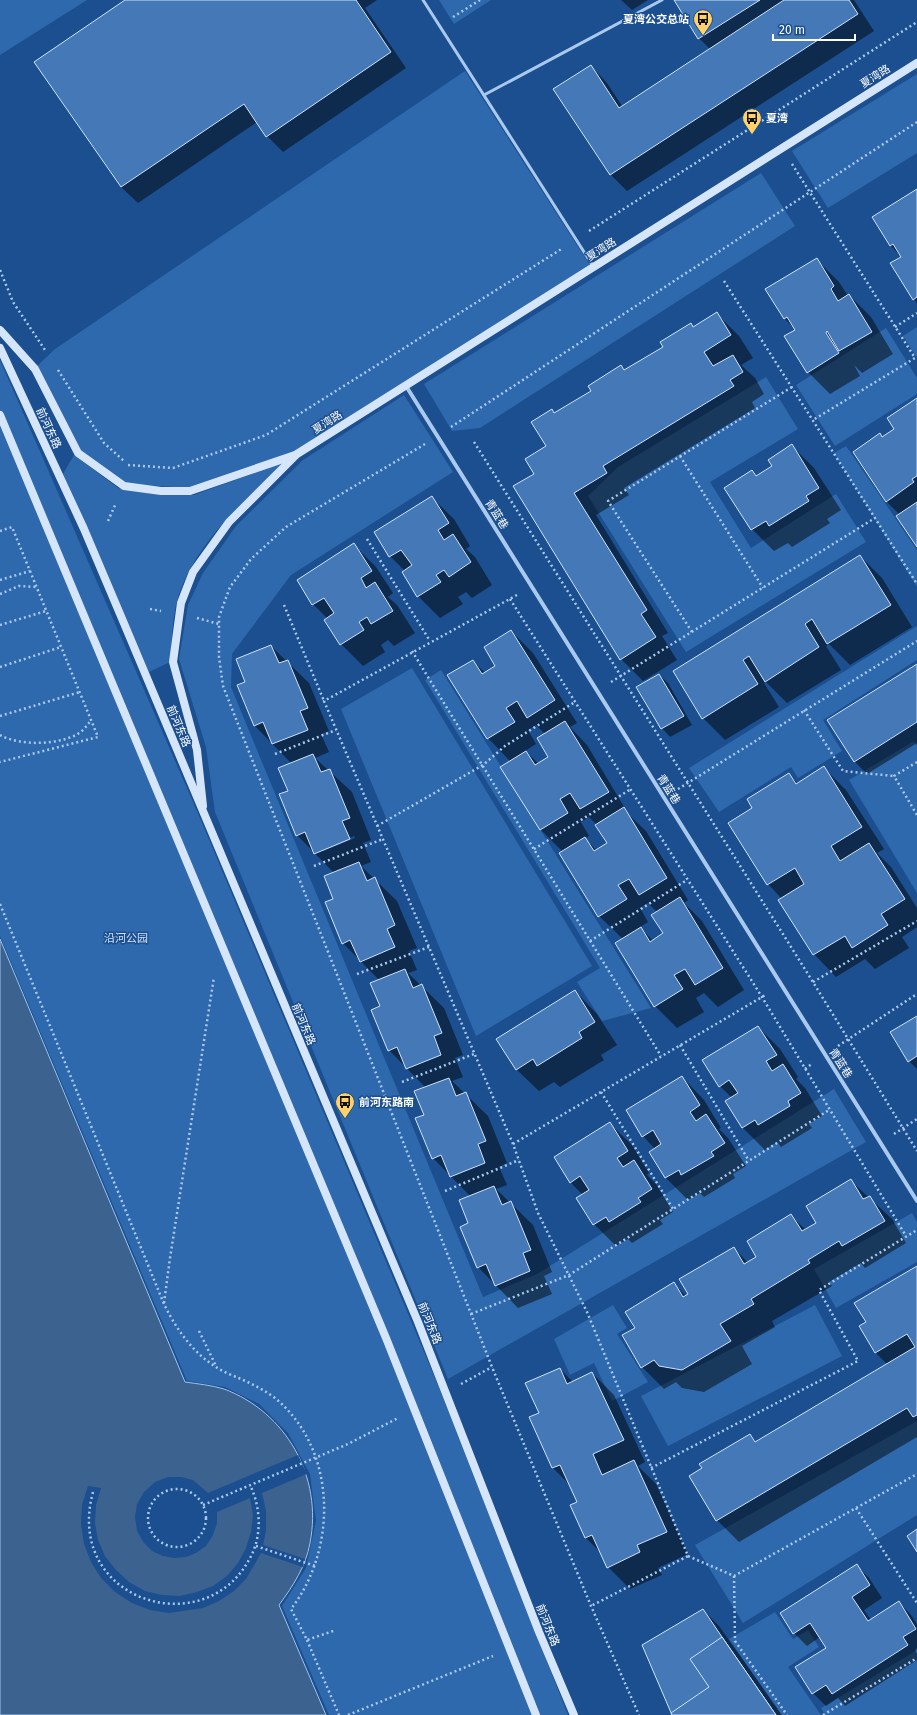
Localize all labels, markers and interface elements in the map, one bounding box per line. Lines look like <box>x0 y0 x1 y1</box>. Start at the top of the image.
bus stop icon: 夏湾公交总站 <box>692 8 714 36</box>
place label: 夏湾公交总站 <box>623 13 689 26</box>
scale bar <box>773 16 855 42</box>
text: 20 m <box>779 23 805 37</box>
street label: 夏湾路 <box>858 62 893 91</box>
bus stop icon: 夏湾 <box>741 107 763 135</box>
place label: 夏湾 <box>766 112 788 125</box>
street label: 夏湾路 <box>584 235 619 264</box>
street label: 前河东路 <box>33 406 64 451</box>
street label: 夏湾路 <box>310 408 345 437</box>
street label: 青蓝巷 <box>482 497 511 532</box>
street label: 前河东路 <box>164 703 193 749</box>
street label: 青蓝巷 <box>654 772 683 807</box>
park label: 沿河公园 <box>104 932 148 945</box>
street label: 前河东路 <box>289 1001 318 1047</box>
street label: 青蓝巷 <box>826 1046 855 1081</box>
bus stop icon: 前河东路南 <box>334 1091 356 1119</box>
place label: 前河东路南 <box>359 1096 414 1109</box>
street label: 前河东路 <box>415 1300 444 1346</box>
street label: 前河东路 <box>533 1602 562 1648</box>

